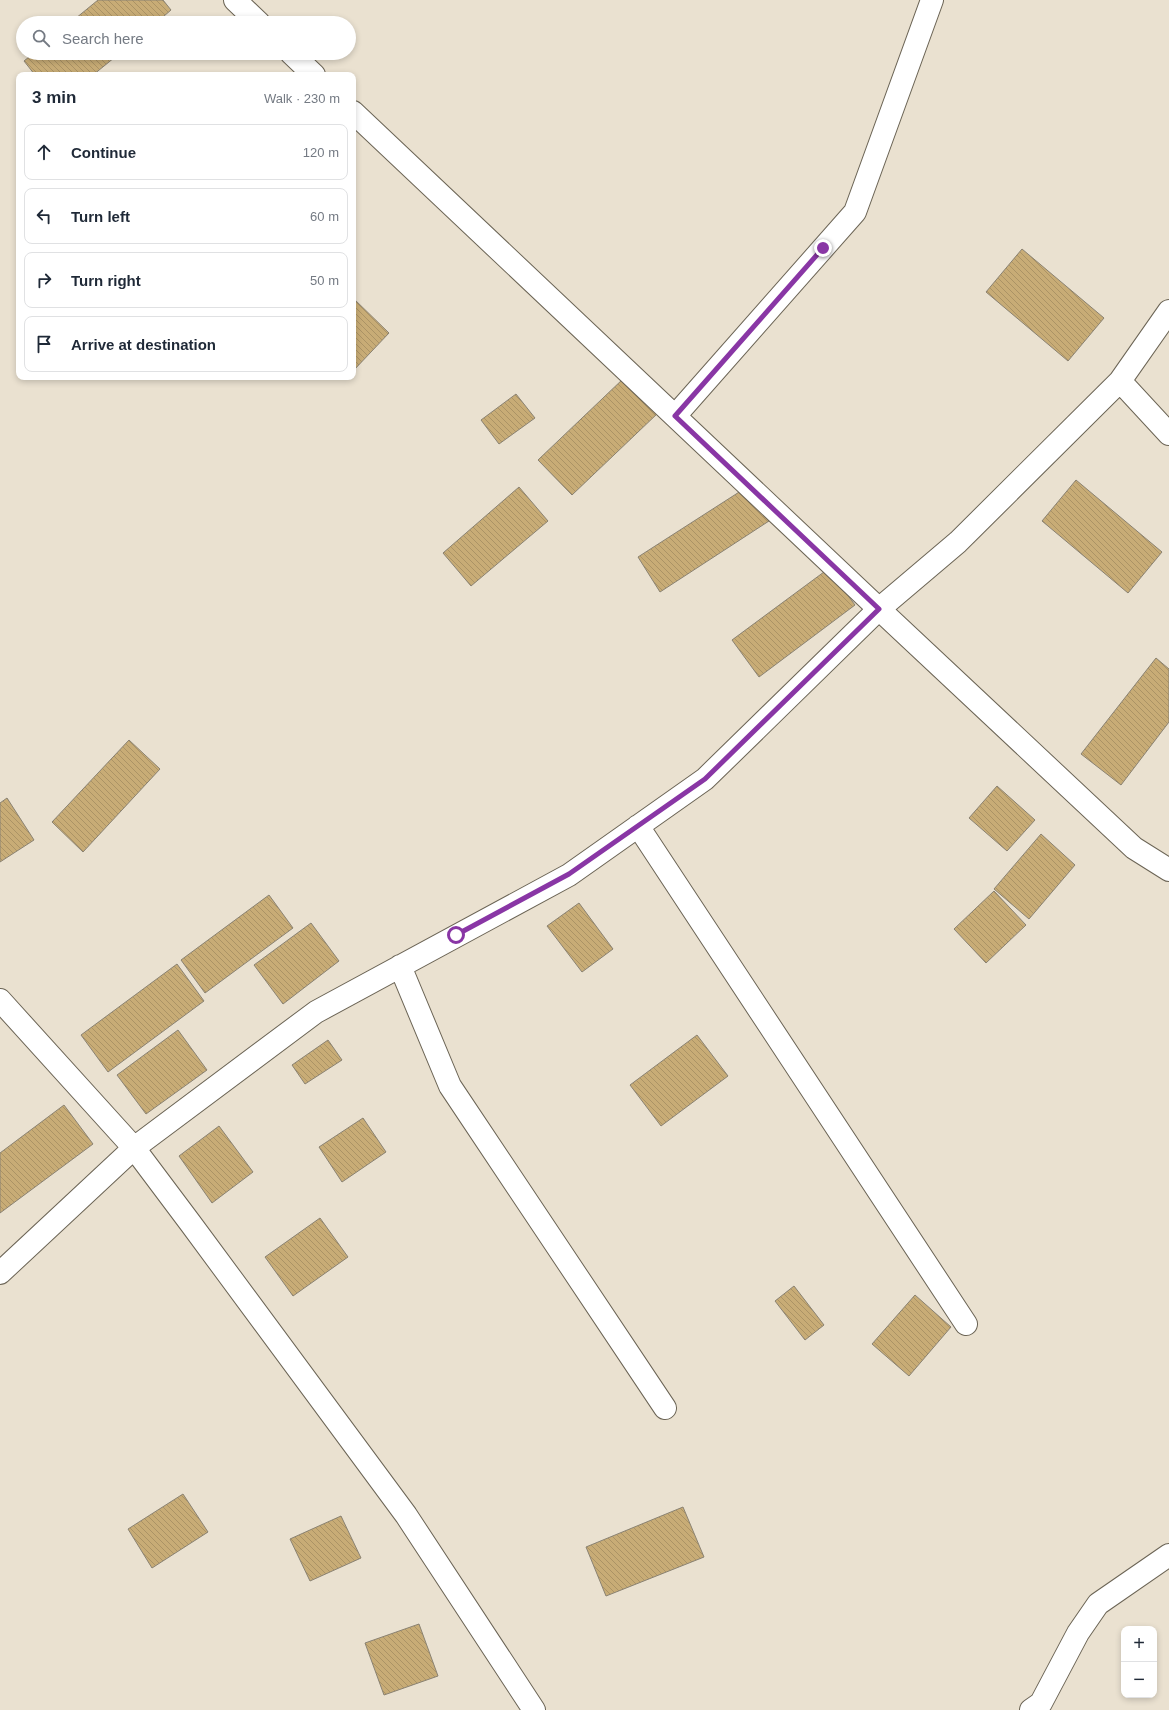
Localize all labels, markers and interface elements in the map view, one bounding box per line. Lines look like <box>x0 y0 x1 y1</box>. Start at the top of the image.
search box <box>16 16 356 60</box>
icon: search <box>30 27 52 49</box>
text: Search here <box>62 30 144 47</box>
text: 3 min <box>32 88 76 107</box>
text: Walk · 230 m <box>264 91 340 106</box>
icon: ahead <box>33 141 55 163</box>
text: Continue <box>71 144 136 161</box>
text: 120 m <box>303 145 339 160</box>
icon: left <box>33 205 55 227</box>
text: Turn left <box>71 208 130 225</box>
text: 60 m <box>310 209 339 224</box>
route end <box>814 239 832 257</box>
icon: right <box>33 269 55 291</box>
text: Turn right <box>71 272 141 289</box>
text: 50 m <box>310 273 339 288</box>
icon: arrive <box>33 333 55 355</box>
text: Arrive at destination <box>71 336 216 353</box>
route start <box>447 926 465 944</box>
map controls <box>1121 1626 1157 1698</box>
button: + <box>1121 1626 1157 1662</box>
button: − <box>1121 1662 1157 1698</box>

